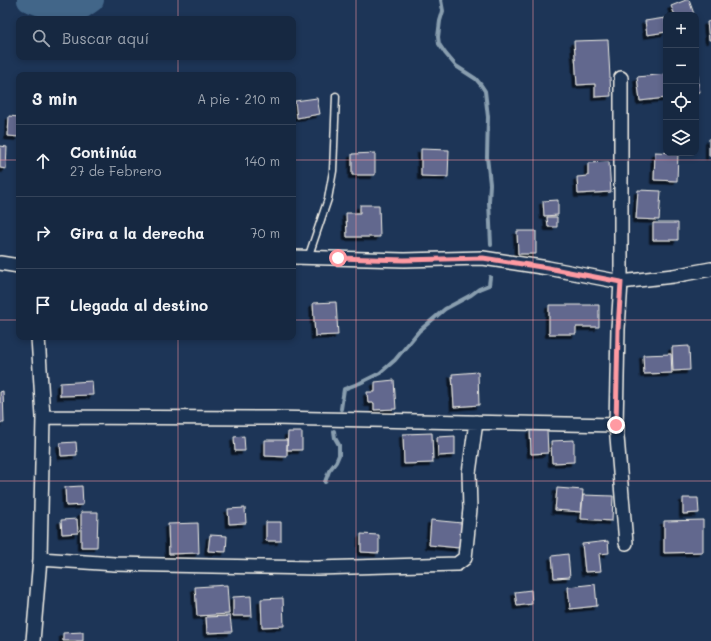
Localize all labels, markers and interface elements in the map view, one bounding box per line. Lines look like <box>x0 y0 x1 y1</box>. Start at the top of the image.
map controls <box>663 12 699 156</box>
button: + <box>663 12 699 48</box>
search box <box>16 16 296 60</box>
icon: search <box>30 27 52 49</box>
text: Buscar aquí <box>62 28 149 48</box>
button: − <box>663 48 699 84</box>
button: locate <box>663 84 699 120</box>
text: 3 min <box>32 87 77 109</box>
text: A pie · 210 m <box>197 90 280 107</box>
button: layers <box>663 120 699 156</box>
text: Continúa <box>70 142 137 162</box>
icon: ahead <box>32 150 54 172</box>
text: 140 m <box>244 152 280 169</box>
text: 27 de Febrero <box>70 162 161 179</box>
icon: right <box>32 222 54 244</box>
text: Gira a la derecha <box>70 223 204 243</box>
text: 70 m <box>250 224 280 241</box>
route start <box>329 249 347 267</box>
icon: arrive <box>32 294 54 316</box>
text: Llegada al destino <box>70 295 208 315</box>
route end <box>607 416 625 434</box>

